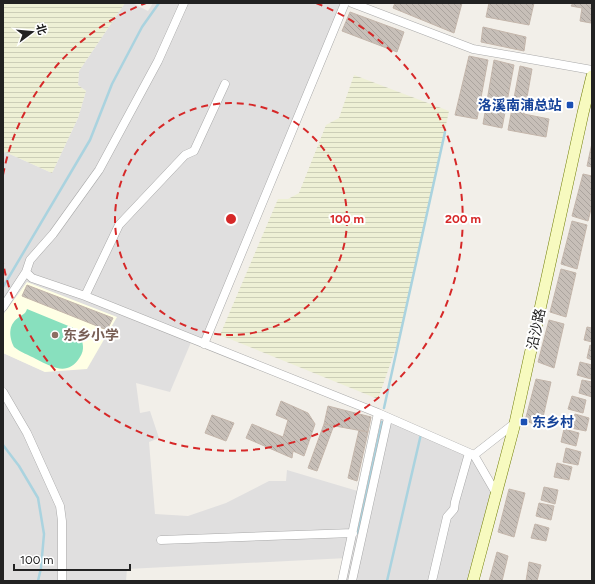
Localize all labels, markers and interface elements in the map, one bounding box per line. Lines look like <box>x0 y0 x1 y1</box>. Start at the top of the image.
north arrow <box>12 12 52 52</box>
text: 北 <box>33 22 49 36</box>
place label: 洛溪南浦总站 <box>478 97 562 114</box>
marker: 洛溪南浦总站 <box>565 100 575 110</box>
centre of rings <box>224 212 238 226</box>
text: 100 m <box>330 212 364 226</box>
text: 200 m <box>445 212 481 226</box>
street label: 沿沙路 <box>524 307 549 351</box>
place label: 东乡小学 <box>63 327 119 344</box>
marker: 东乡小学 <box>50 330 60 340</box>
place label: 东乡村 <box>532 414 574 431</box>
marker: 东乡村 <box>519 417 529 427</box>
scale bar <box>14 546 130 572</box>
text: 100 m <box>20 553 54 567</box>

